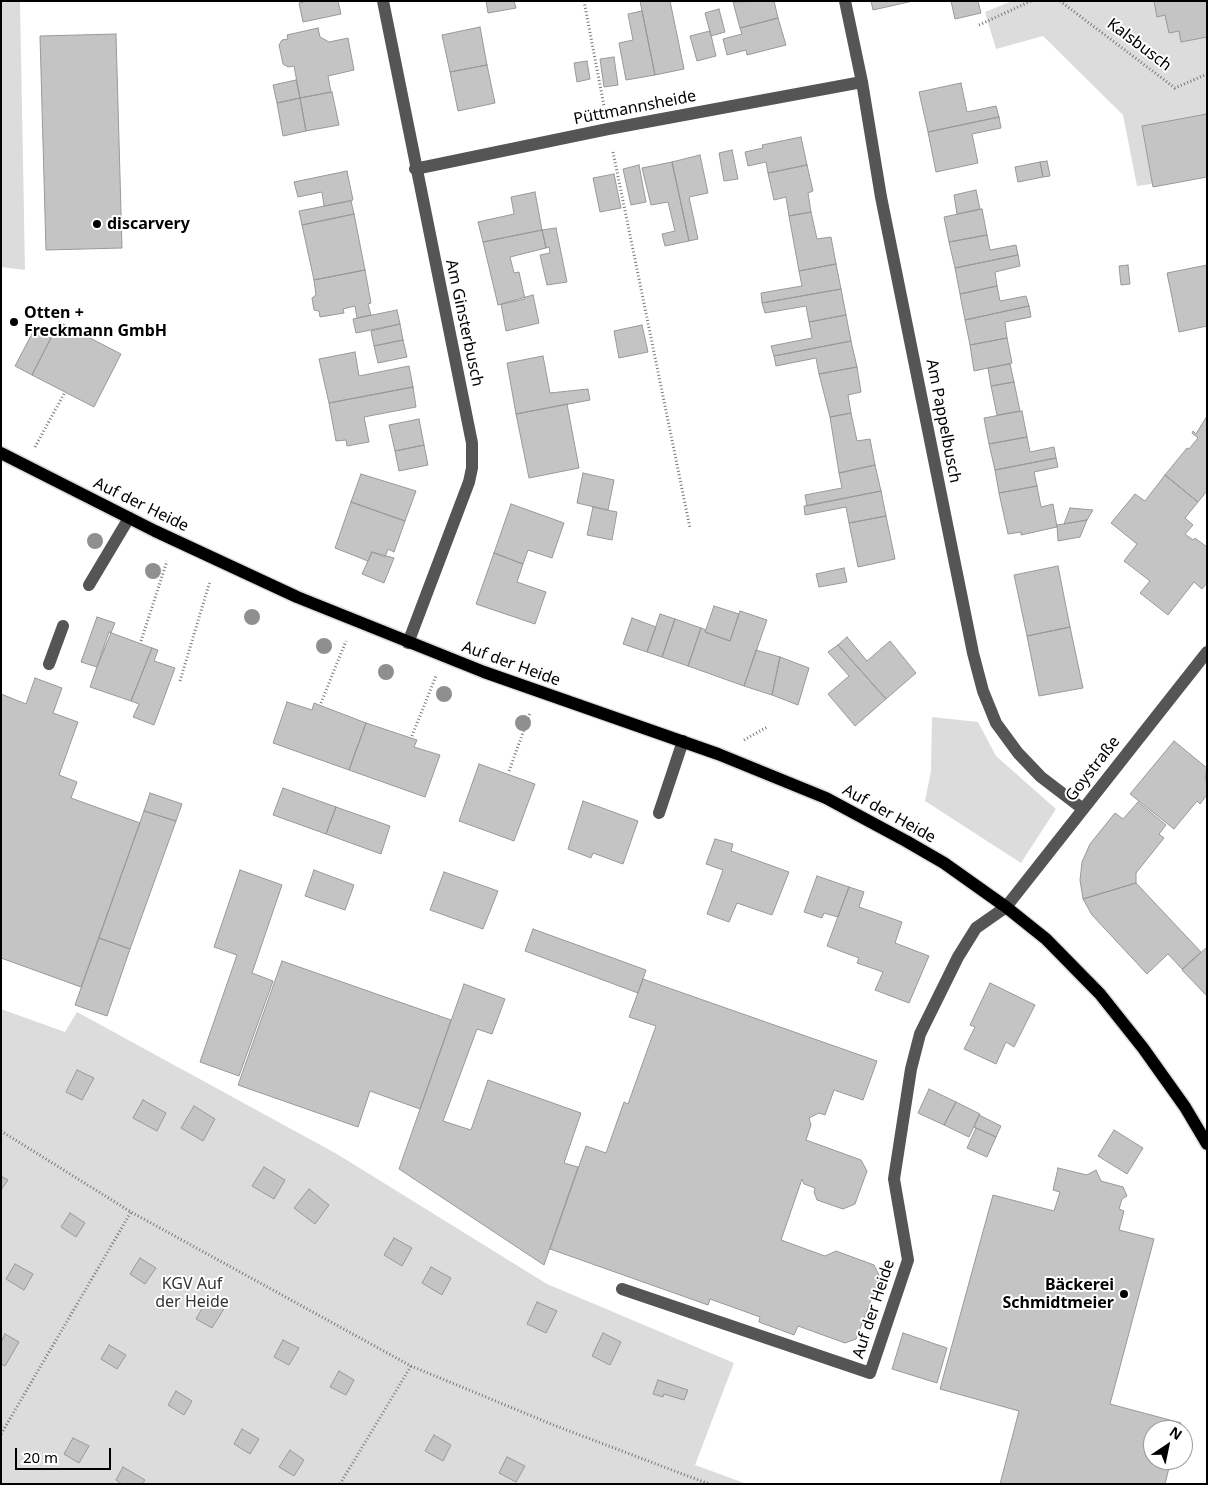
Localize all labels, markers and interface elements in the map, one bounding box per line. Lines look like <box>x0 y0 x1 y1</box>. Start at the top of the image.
street label: Kalsbusch <box>1103 15 1175 75</box>
street label: Püttmannsheide <box>572 87 698 129</box>
place label: discarvery <box>107 214 190 234</box>
marker: discarvery <box>91 218 103 230</box>
street label: Am Ginsterbusch <box>441 258 487 388</box>
place label: Otten + Freckmann GmbH <box>24 303 167 341</box>
marker: Otten + Freckmann GmbH <box>8 316 20 328</box>
street label: Am Pappelbusch <box>922 357 964 485</box>
street label: Auf der Heide <box>90 474 192 536</box>
street label: Auf der Heide <box>459 637 563 691</box>
street label: Goystraße <box>1062 733 1124 805</box>
street label: Auf der Heide <box>839 781 939 847</box>
street label: Auf der Heide <box>849 1257 899 1361</box>
park label: KGV Auf der Heide <box>155 1274 229 1312</box>
place label: Bäckerei Schmidtmeier <box>1002 1275 1114 1313</box>
marker: Bäckerei Schmidtmeier <box>1118 1288 1130 1300</box>
north arrow <box>1143 1420 1193 1470</box>
text: N <box>1166 1422 1186 1444</box>
scale bar <box>18 1438 114 1470</box>
text: 20 m <box>23 1447 58 1467</box>

